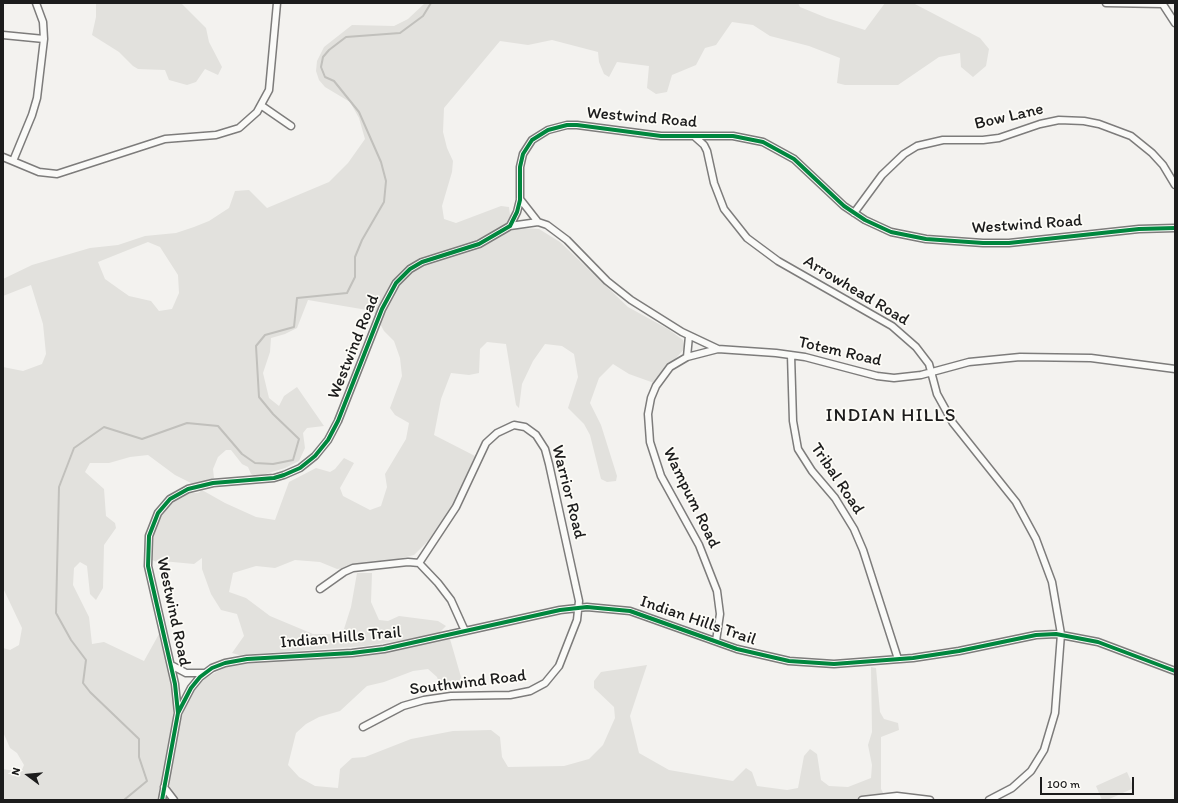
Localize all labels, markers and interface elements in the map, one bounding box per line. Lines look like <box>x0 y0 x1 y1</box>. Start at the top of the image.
street label: Bow Lane <box>973 99 1045 135</box>
street label: Westwind Road <box>586 103 698 133</box>
street label: Westwind Road <box>971 211 1083 239</box>
street label: Arrowhead Road <box>799 251 913 331</box>
street label: Westwind Road <box>324 292 384 402</box>
street label: Totem Road <box>796 332 884 372</box>
district label: INDIAN HILLS <box>827 405 955 427</box>
street label: Tribal Road <box>806 439 868 519</box>
street label: Warrior Road <box>546 443 590 541</box>
street label: Wampum Road <box>658 444 724 552</box>
street label: Westwind Road <box>151 556 195 668</box>
street label: Indian Hills Trail <box>637 592 759 650</box>
street label: Indian Hills Trail <box>280 623 402 653</box>
street label: Southwind Road <box>408 666 528 700</box>
north arrow <box>8 755 48 795</box>
text: N <box>9 766 23 777</box>
scale bar <box>1042 769 1136 795</box>
text: 100 m <box>1047 777 1080 791</box>

